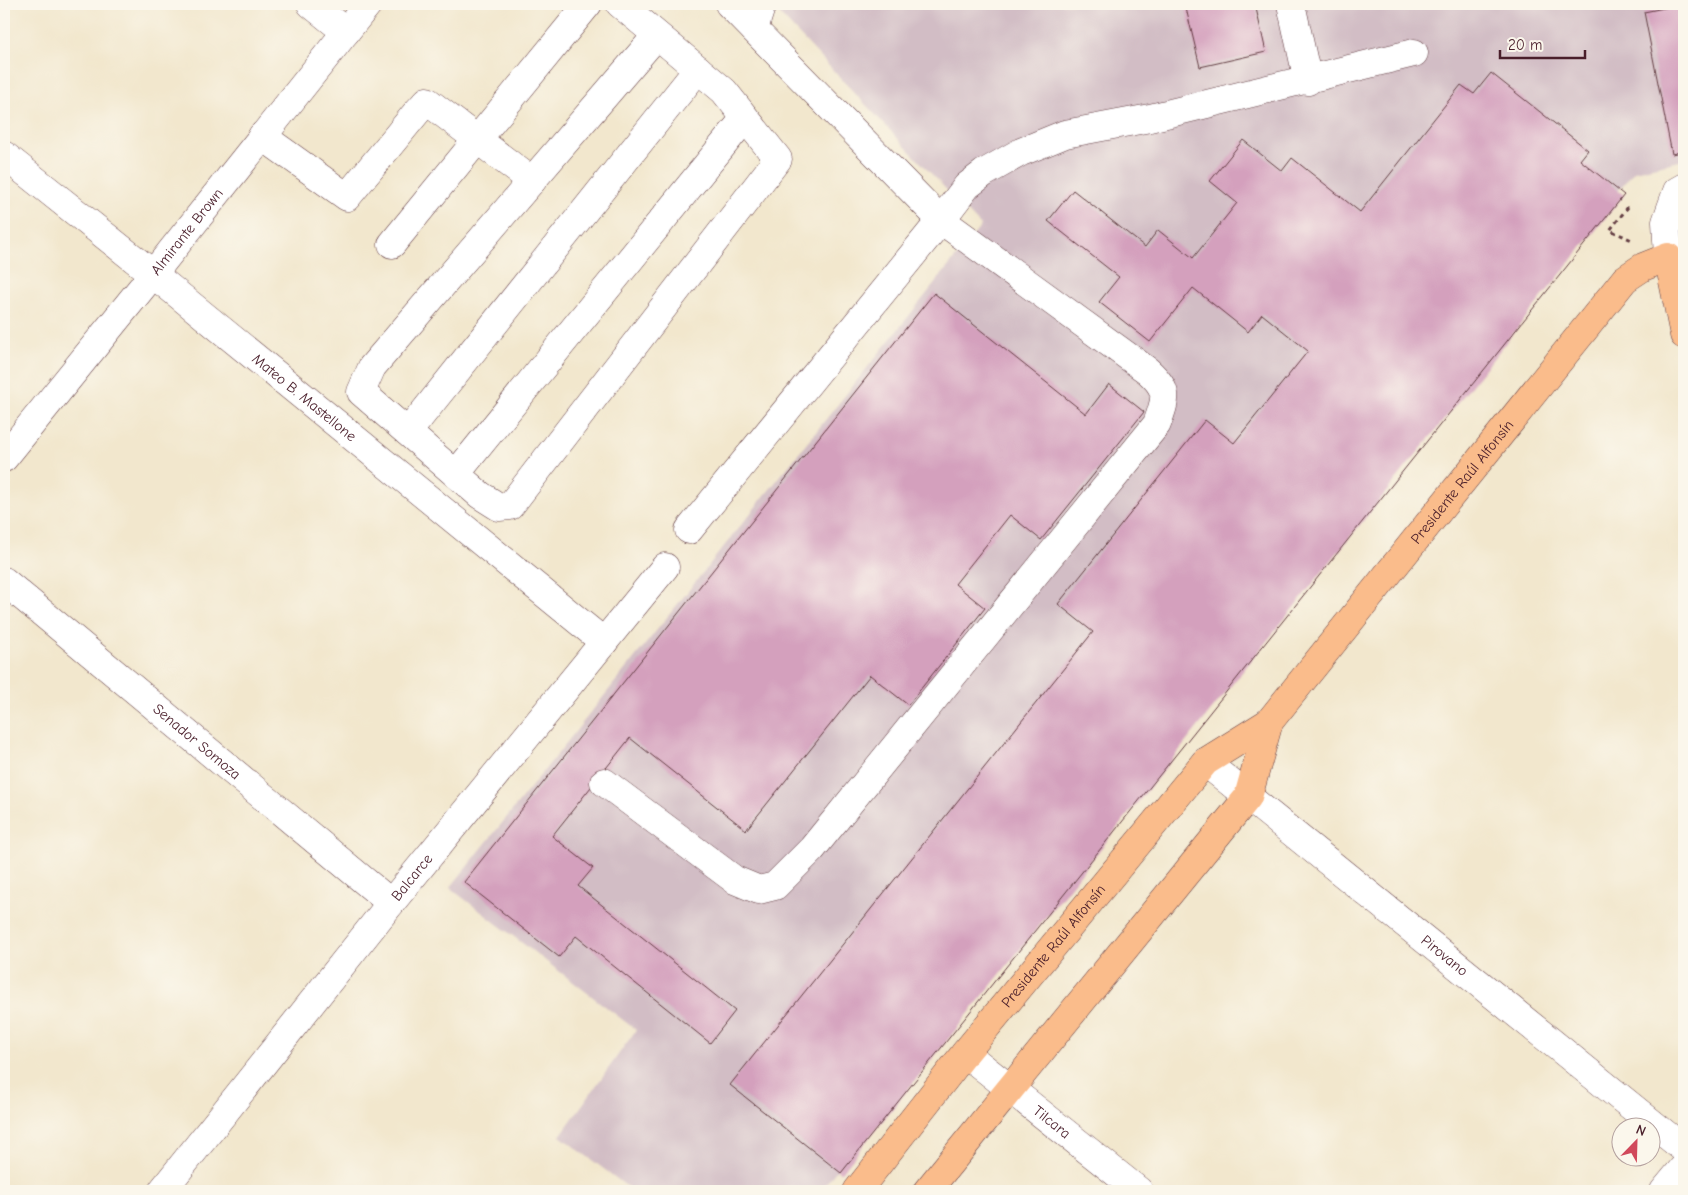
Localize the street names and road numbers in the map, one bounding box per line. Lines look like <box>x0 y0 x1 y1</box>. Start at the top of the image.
street label: Almirante Brown <box>147 184 227 279</box>
street label: Mateo B. Mastellone <box>248 350 361 446</box>
street label: Presidente Raúl Alfonsín <box>1407 416 1517 548</box>
street label: Senador Somoza <box>149 700 245 783</box>
street label: Balcarce <box>387 850 437 905</box>
street label: Presidente Raúl Alfonsín <box>997 881 1109 1011</box>
street label: Pirovano <box>1417 931 1472 980</box>
street label: Tilcara <box>1030 1102 1074 1142</box>

